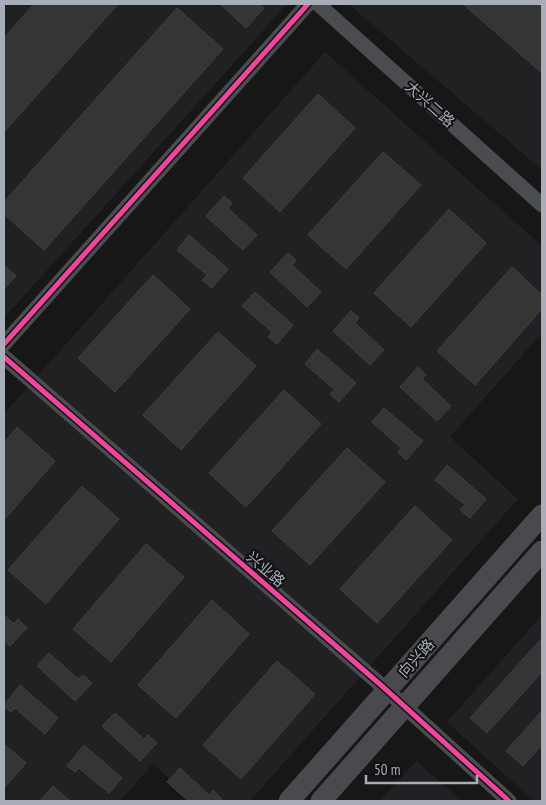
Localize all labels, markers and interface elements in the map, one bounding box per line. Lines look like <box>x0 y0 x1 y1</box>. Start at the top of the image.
street label: 大兴二路 <box>401 77 459 131</box>
street label: 兴业路 <box>243 547 289 591</box>
street label: 向兴路 <box>394 635 438 681</box>
scale bar <box>366 752 477 784</box>
text: 50 m <box>374 760 400 779</box>

